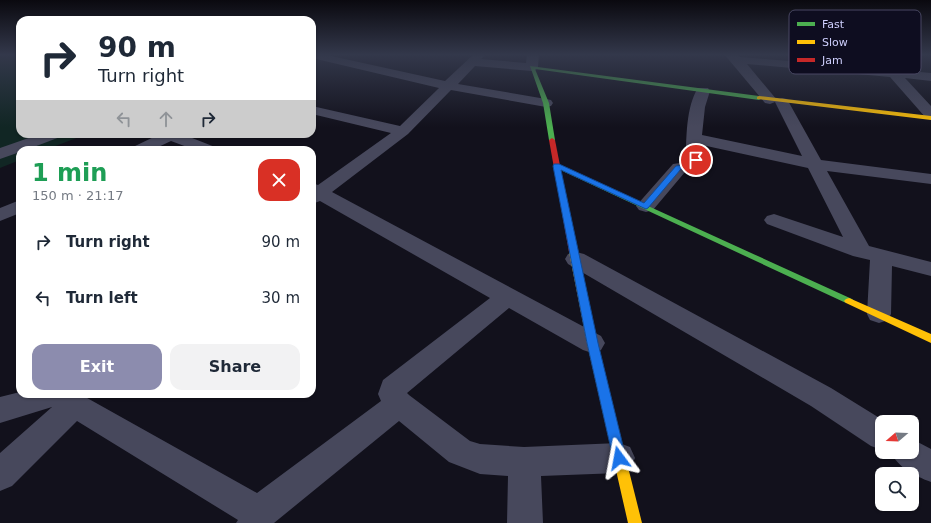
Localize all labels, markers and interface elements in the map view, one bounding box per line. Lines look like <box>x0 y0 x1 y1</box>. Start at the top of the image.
legend <box>789 10 921 74</box>
text: Fast <box>822 18 845 31</box>
text: 90 m <box>98 31 176 64</box>
icon: right <box>32 32 84 84</box>
text: Slow <box>822 36 848 49</box>
text: Jam <box>821 54 843 67</box>
text: Turn right <box>98 65 184 86</box>
icon: left <box>113 108 135 130</box>
icon: ahead <box>155 108 177 130</box>
icon: right <box>197 108 219 130</box>
pin <box>679 143 713 177</box>
icon: arrive <box>685 149 707 171</box>
text: 1 min <box>32 159 107 187</box>
button: close <box>258 159 300 201</box>
text: 150 m · 21:17 <box>32 188 123 203</box>
icon: right <box>32 231 54 253</box>
text: Turn right <box>66 233 150 251</box>
text: 90 m <box>262 233 300 251</box>
icon: left <box>32 287 54 309</box>
text: Turn left <box>66 289 138 307</box>
text: 30 m <box>262 289 300 307</box>
button: Exit <box>32 344 162 390</box>
button: Share <box>170 344 300 390</box>
north arrow <box>875 415 919 459</box>
map controls <box>875 415 919 511</box>
position arrow <box>598 437 640 479</box>
button: search <box>875 467 919 511</box>

